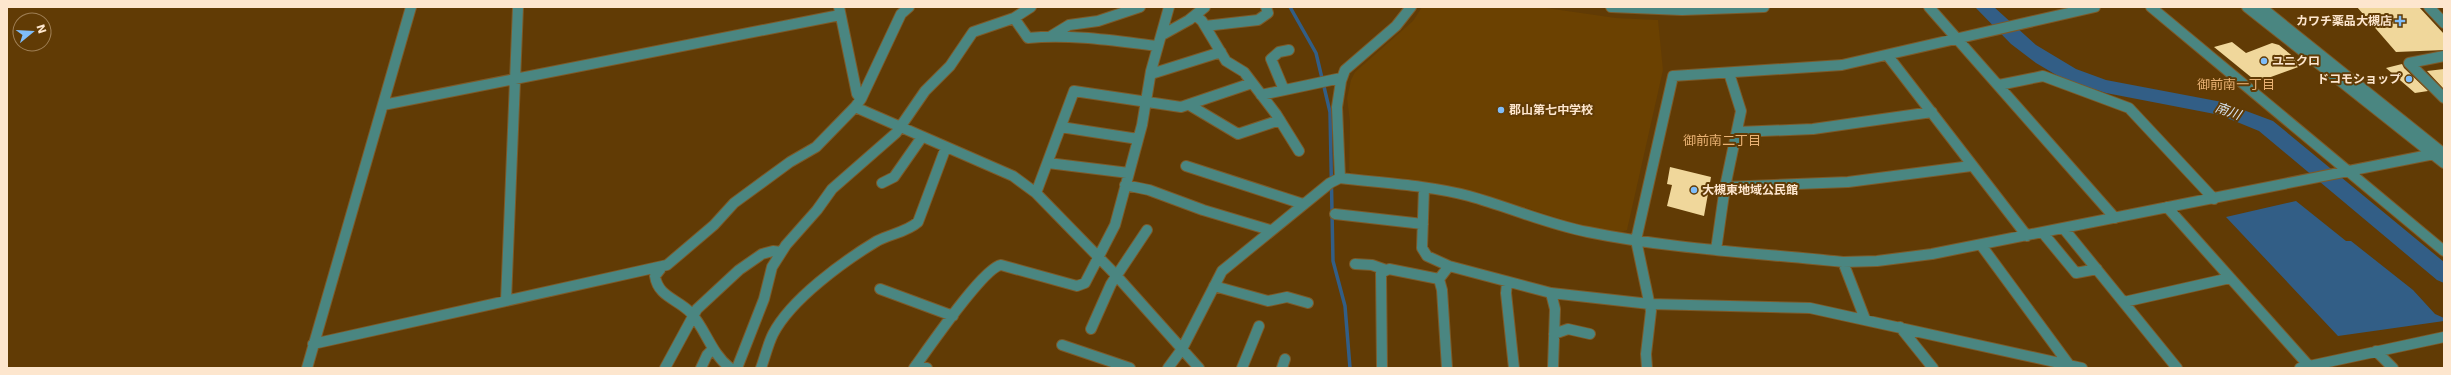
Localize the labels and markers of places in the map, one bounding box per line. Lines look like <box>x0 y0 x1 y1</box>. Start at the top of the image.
place label: カワチ薬品大槻店 <box>2296 14 2392 28</box>
marker: カワチ薬品大槻店 <box>2395 16 2405 26</box>
place label: ユニクロ <box>2272 54 2320 68</box>
marker: ユニクロ <box>2259 56 2269 66</box>
place label: ドコモショップ <box>2317 72 2401 86</box>
marker: ドコモショップ <box>2404 74 2414 84</box>
place label: 郡山第七中学校 <box>1509 103 1593 117</box>
marker: 郡山第七中学校 <box>1496 105 1506 115</box>
place label: 大槻東地域公民館 <box>1702 183 1798 197</box>
marker: 大槻東地域公民館 <box>1689 185 1699 195</box>

